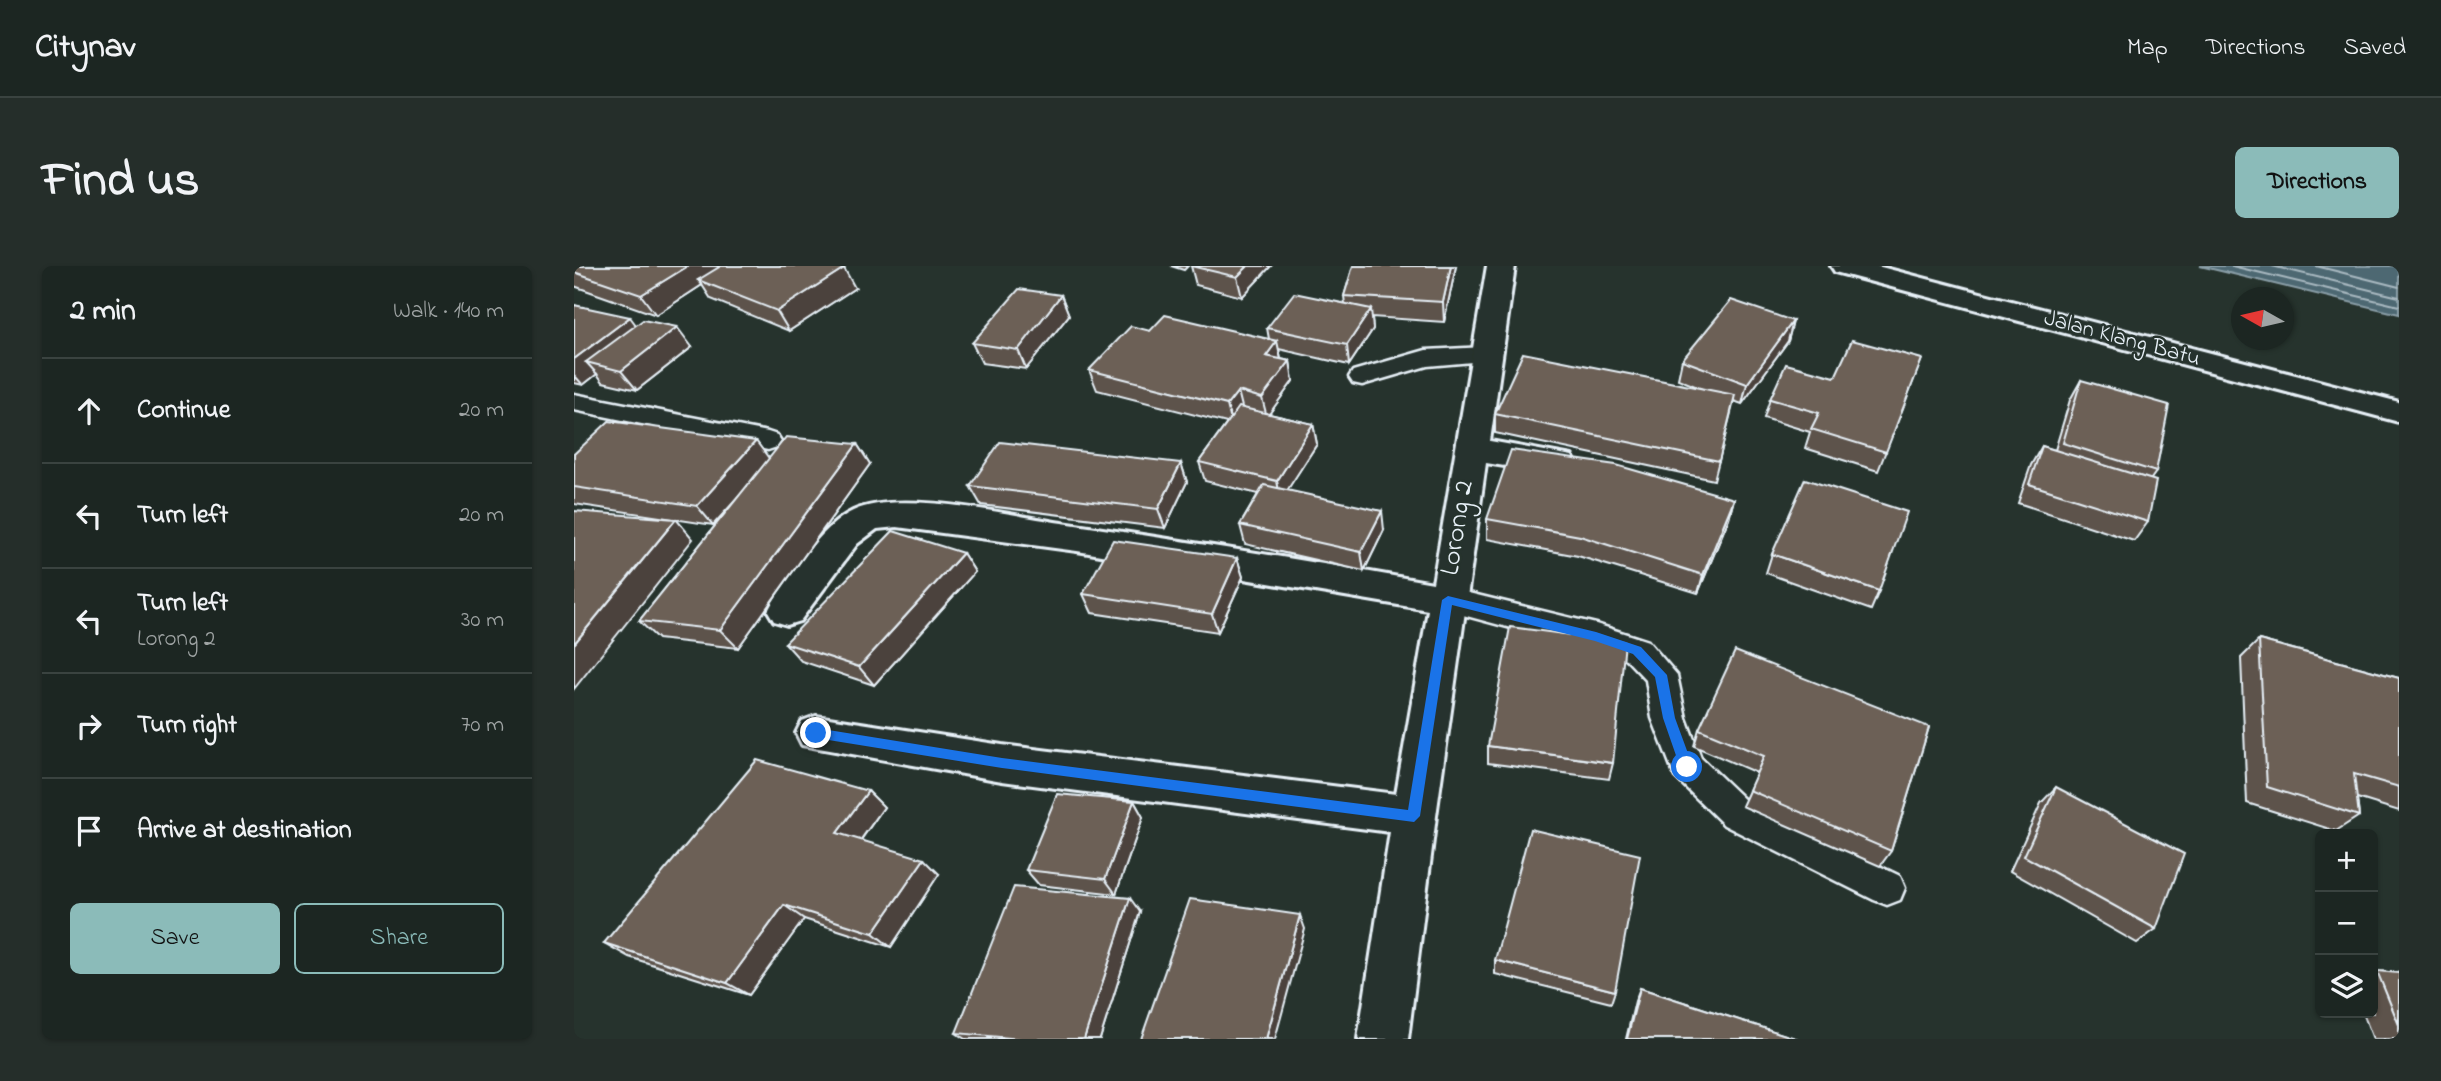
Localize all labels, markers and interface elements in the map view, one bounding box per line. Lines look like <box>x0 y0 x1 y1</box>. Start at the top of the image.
text: Citynav <box>35 24 135 72</box>
text: Map <box>2127 31 2168 66</box>
text: Directions <box>2206 31 2305 66</box>
text: Saved <box>2343 31 2406 66</box>
text: Find us <box>42 146 199 218</box>
button: Directions <box>2235 147 2399 218</box>
north arrow <box>2231 287 2294 350</box>
text: 2 min <box>70 290 136 334</box>
text: Walk · 140 m <box>393 295 504 328</box>
street label: Jalan Klang Batu <box>2040 302 2204 377</box>
icon: ahead <box>70 392 108 430</box>
text: Continue <box>137 392 230 430</box>
text: 20 m <box>459 394 504 427</box>
street label: Lorong 2 <box>1430 478 1486 578</box>
icon: left <box>70 497 108 535</box>
text: Turn left <box>137 497 228 535</box>
text: 20 m <box>459 499 504 532</box>
text: Turn left <box>137 585 228 623</box>
icon: left <box>70 602 108 640</box>
text: 30 m <box>461 604 504 637</box>
text: Lorong 2 <box>137 623 215 656</box>
icon: right <box>70 707 108 745</box>
text: Turn right <box>137 707 237 745</box>
text: 70 m <box>461 709 504 742</box>
route end <box>800 717 831 748</box>
route start <box>1671 751 1702 782</box>
icon: arrive <box>70 812 108 850</box>
text: Arrive at destination <box>137 812 352 850</box>
map controls <box>2315 829 2378 1018</box>
button: + <box>2315 829 2378 892</box>
button: − <box>2315 892 2378 955</box>
button: Save <box>70 903 280 974</box>
button: Share <box>294 903 504 974</box>
button: layers <box>2315 955 2378 1018</box>

